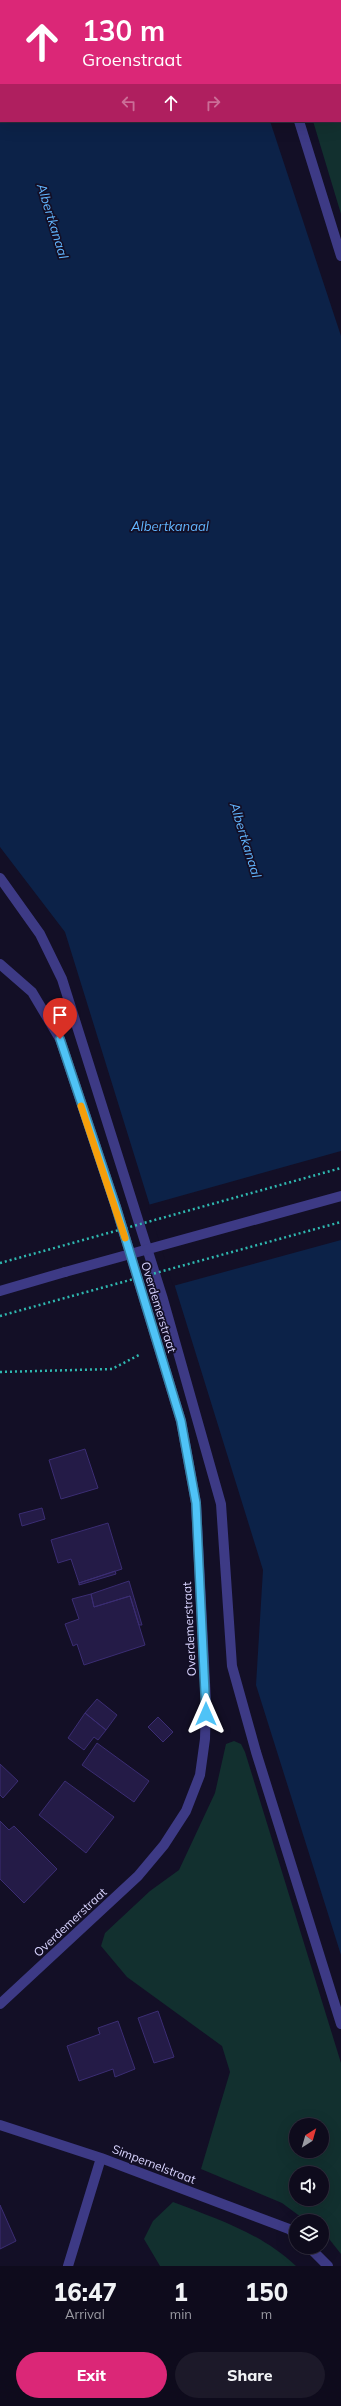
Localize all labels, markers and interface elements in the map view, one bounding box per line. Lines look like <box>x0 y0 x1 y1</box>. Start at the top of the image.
text: 130 m <box>82 13 165 48</box>
icon: ahead <box>16 16 68 68</box>
text: Groenstraat <box>82 48 182 71</box>
icon: left <box>118 92 140 114</box>
icon: ahead <box>160 92 182 114</box>
icon: right <box>202 92 224 114</box>
water label: Albertkanaal <box>34 180 72 261</box>
water label: Albertkanaal <box>130 518 210 534</box>
water label: Albertkanaal <box>227 799 265 880</box>
pin <box>43 998 77 1039</box>
icon: arrive <box>49 1004 71 1026</box>
street label: Overdemerstraat <box>138 1260 180 1354</box>
street label: Overdemerstraat <box>179 1581 199 1677</box>
position arrow <box>185 1693 227 1735</box>
street label: Overdemerstraat <box>30 1884 110 1960</box>
north arrow <box>289 2118 329 2158</box>
map controls <box>289 2118 329 2254</box>
street label: Simpernelstraat <box>110 2141 198 2187</box>
button: sound <box>289 2166 329 2206</box>
button: layers <box>289 2214 329 2254</box>
text: 16:47 <box>53 2277 117 2307</box>
text: 1 <box>174 2277 188 2307</box>
text: 150 <box>245 2277 288 2307</box>
text: Arrival <box>65 2306 105 2322</box>
text: min <box>170 2306 192 2322</box>
text: m <box>261 2306 272 2322</box>
button: Exit <box>16 2352 167 2398</box>
button: Share <box>175 2352 325 2398</box>

